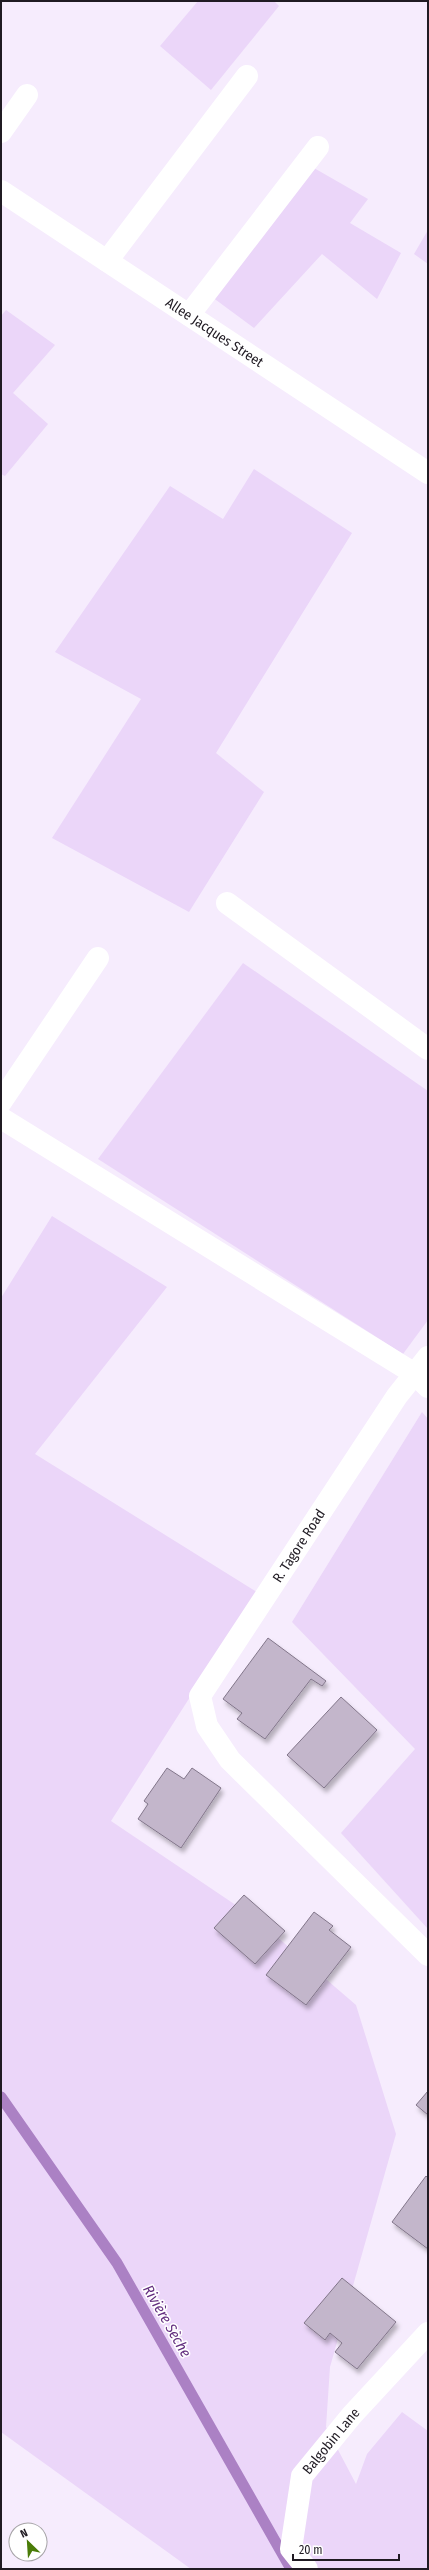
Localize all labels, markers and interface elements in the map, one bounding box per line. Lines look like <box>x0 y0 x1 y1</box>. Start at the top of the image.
street label: Allee Jacques Street <box>162 294 267 371</box>
street label: R. Tagore Road <box>269 1506 329 1586</box>
water label: Rivière Sèche <box>139 2282 195 2360</box>
street label: Balgobin Lane <box>299 2404 363 2477</box>
north arrow <box>8 2522 48 2562</box>
text: N <box>18 2526 30 2541</box>
scale bar <box>293 2536 399 2562</box>
text: 20 m <box>299 2543 323 2557</box>

